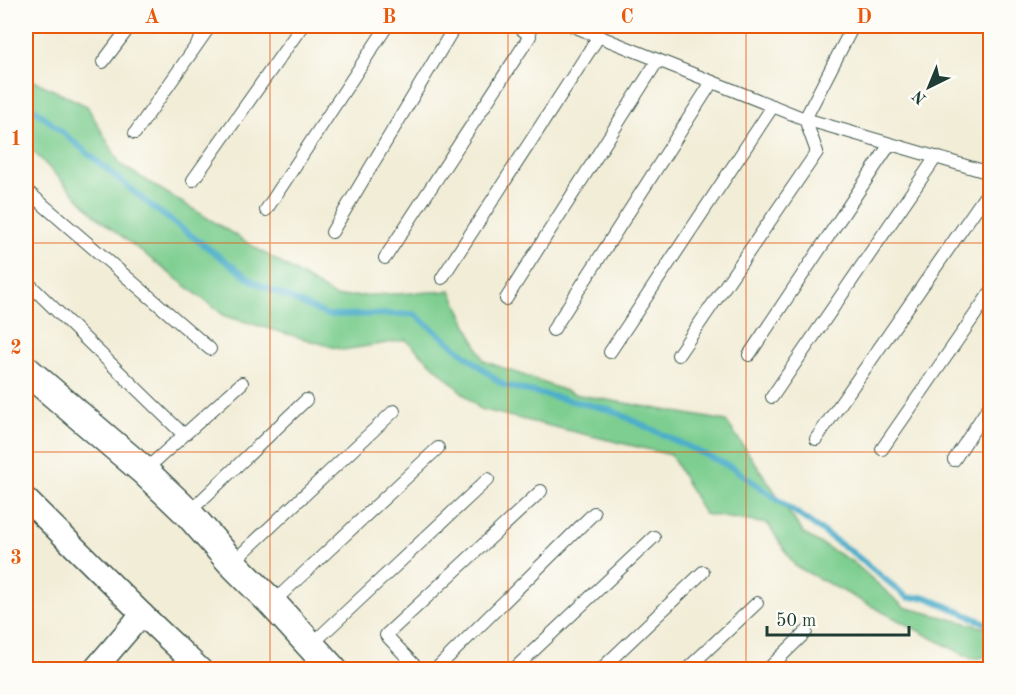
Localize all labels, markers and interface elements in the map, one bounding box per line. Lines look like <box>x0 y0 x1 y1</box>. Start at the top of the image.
text: A <box>144 8 160 28</box>
text: B <box>382 8 396 28</box>
text: C <box>620 8 634 28</box>
text: D <box>856 8 872 28</box>
north arrow <box>899 57 959 117</box>
text: N <box>910 86 930 107</box>
text: 1 <box>10 130 22 150</box>
text: 2 <box>10 339 22 359</box>
text: 3 <box>10 549 22 569</box>
scale bar <box>767 599 910 637</box>
text: 50 m <box>776 612 816 630</box>

